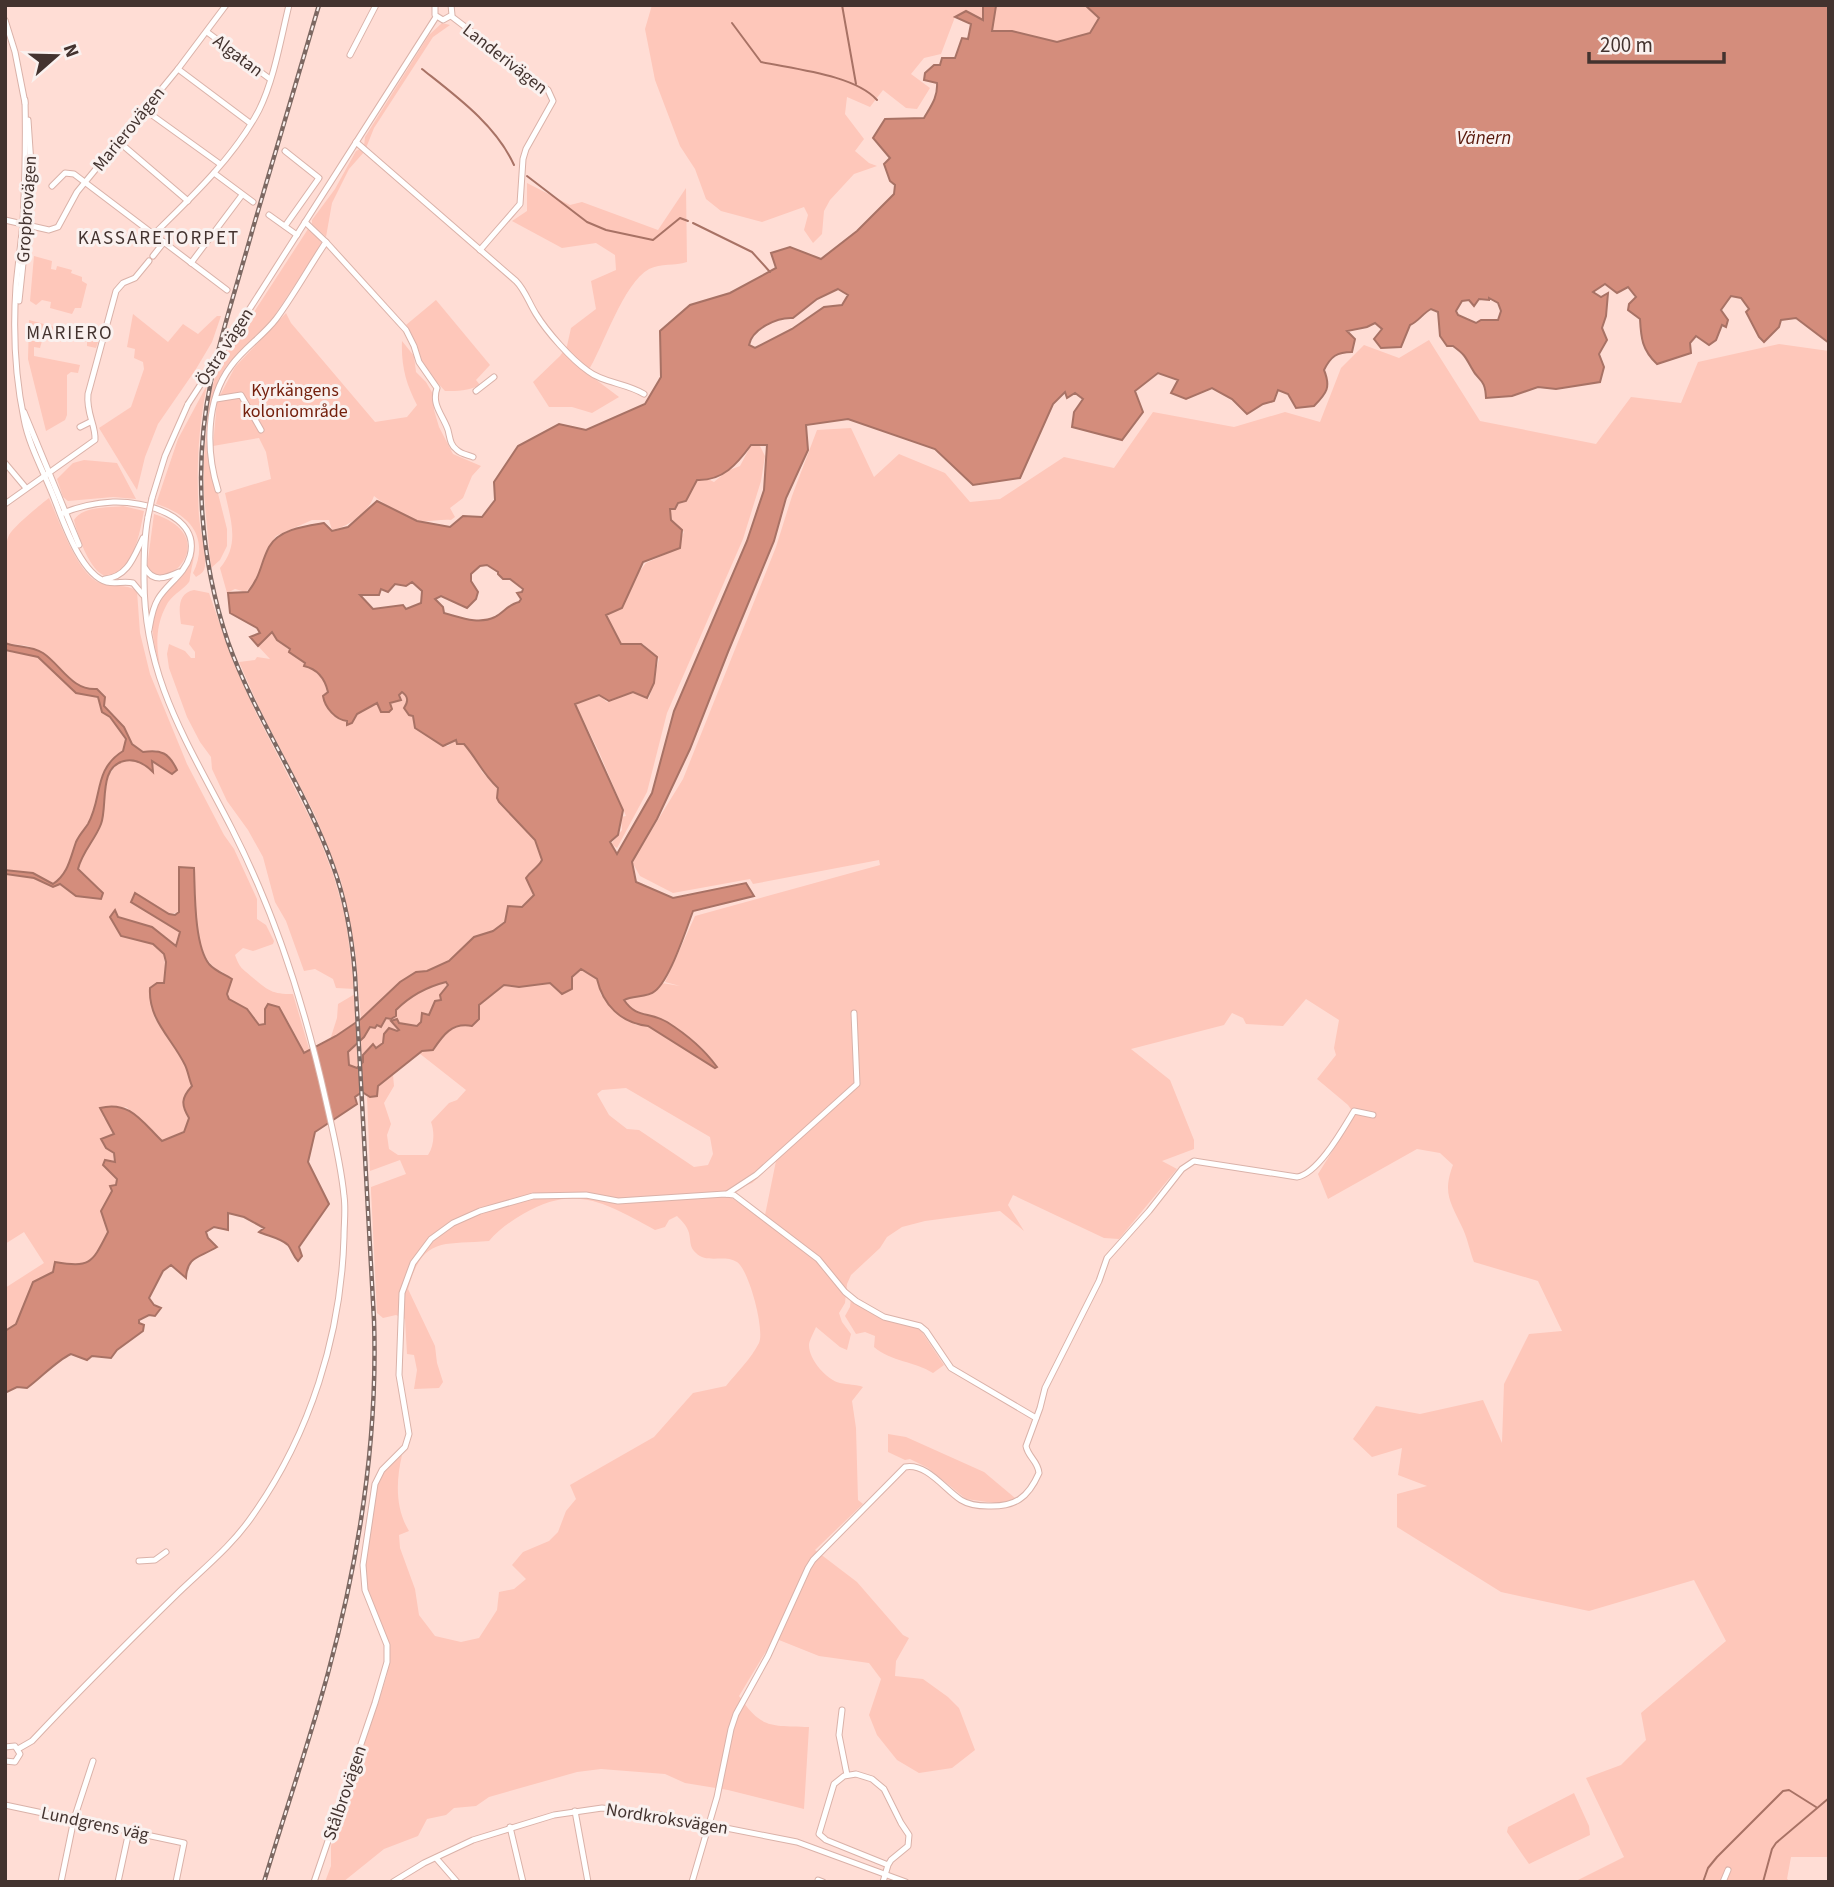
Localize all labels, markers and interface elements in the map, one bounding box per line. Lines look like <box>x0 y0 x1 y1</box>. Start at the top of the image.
street label: Landerivägen <box>457 18 553 100</box>
north arrow <box>21 21 91 91</box>
scale bar <box>1589 21 1724 65</box>
street label: Algatan <box>208 29 268 83</box>
text: 200 m <box>1600 30 1653 60</box>
text: N <box>56 40 85 61</box>
street label: Marierovägen <box>87 81 171 177</box>
water label: Vänern <box>1457 125 1511 152</box>
street label: Gropbrovägen <box>11 155 43 263</box>
district label: KASSARETORPET <box>78 225 240 252</box>
street label: Östra vägen <box>190 303 260 391</box>
district label: MARIERO <box>26 320 114 347</box>
park label: Kyrkängens koloniområde <box>242 378 348 424</box>
street label: Stålbrovägen <box>317 1742 373 1844</box>
street label: Nordkroksvägen <box>604 1797 730 1841</box>
street label: Lundgrens väg <box>39 1800 151 1848</box>

